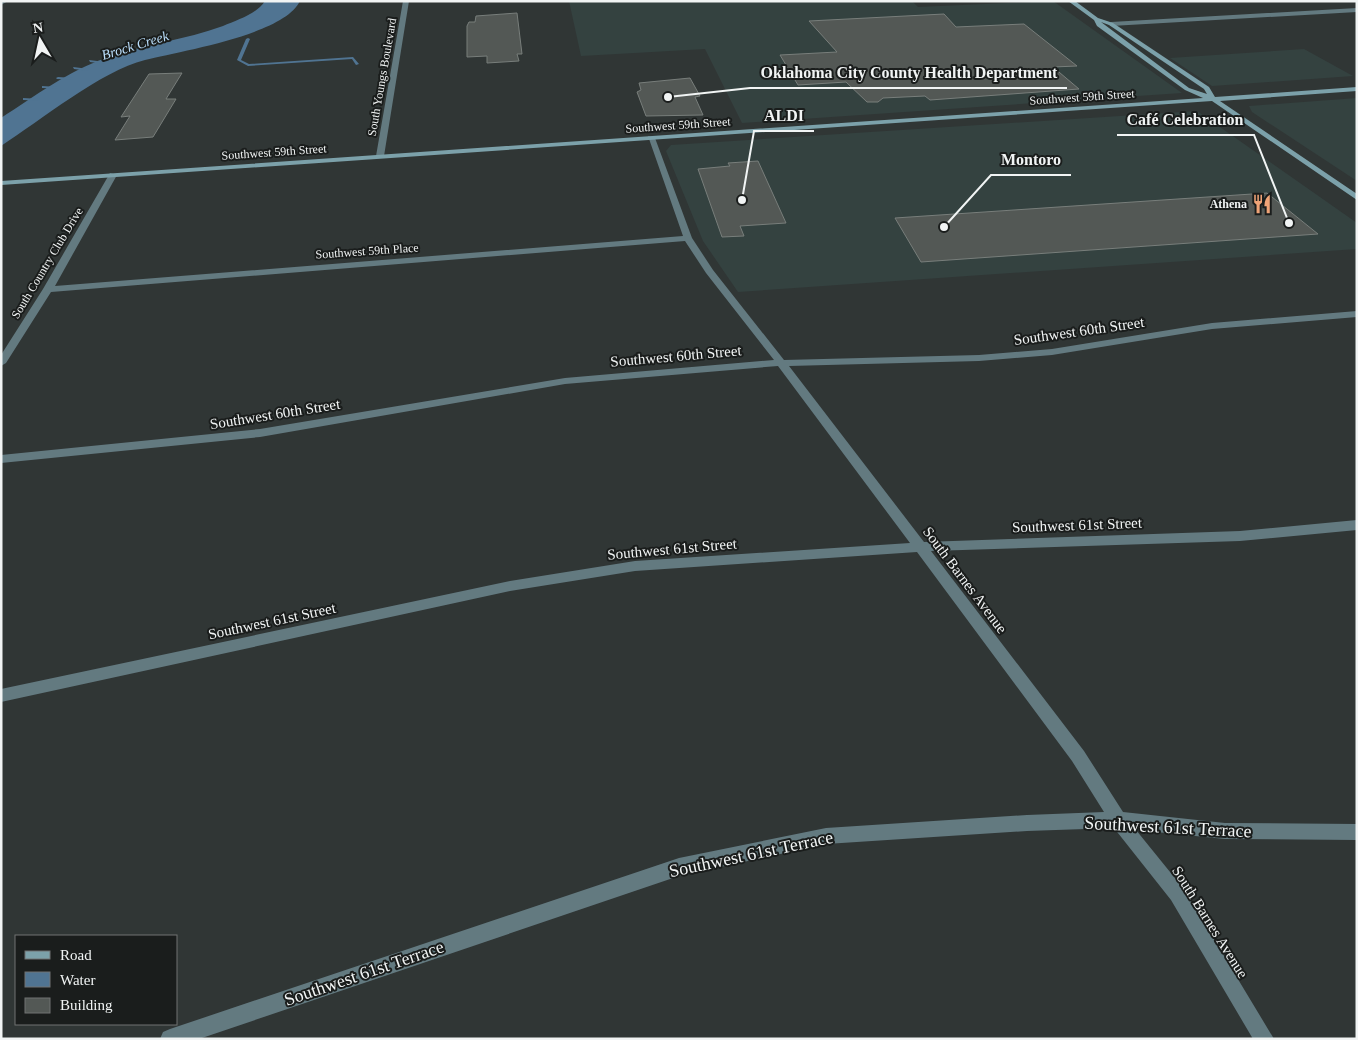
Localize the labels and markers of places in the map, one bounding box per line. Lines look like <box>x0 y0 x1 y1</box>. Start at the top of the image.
callout: Oklahoma City County Health Department <box>750 57 1067 88</box>
callout: ALDI <box>754 100 814 131</box>
callout: Café Celebration <box>1117 104 1254 135</box>
callout: Montoro <box>991 144 1071 175</box>
restaurant icon: Athena <box>1251 193 1273 215</box>
place label: Athena <box>1210 197 1247 211</box>

